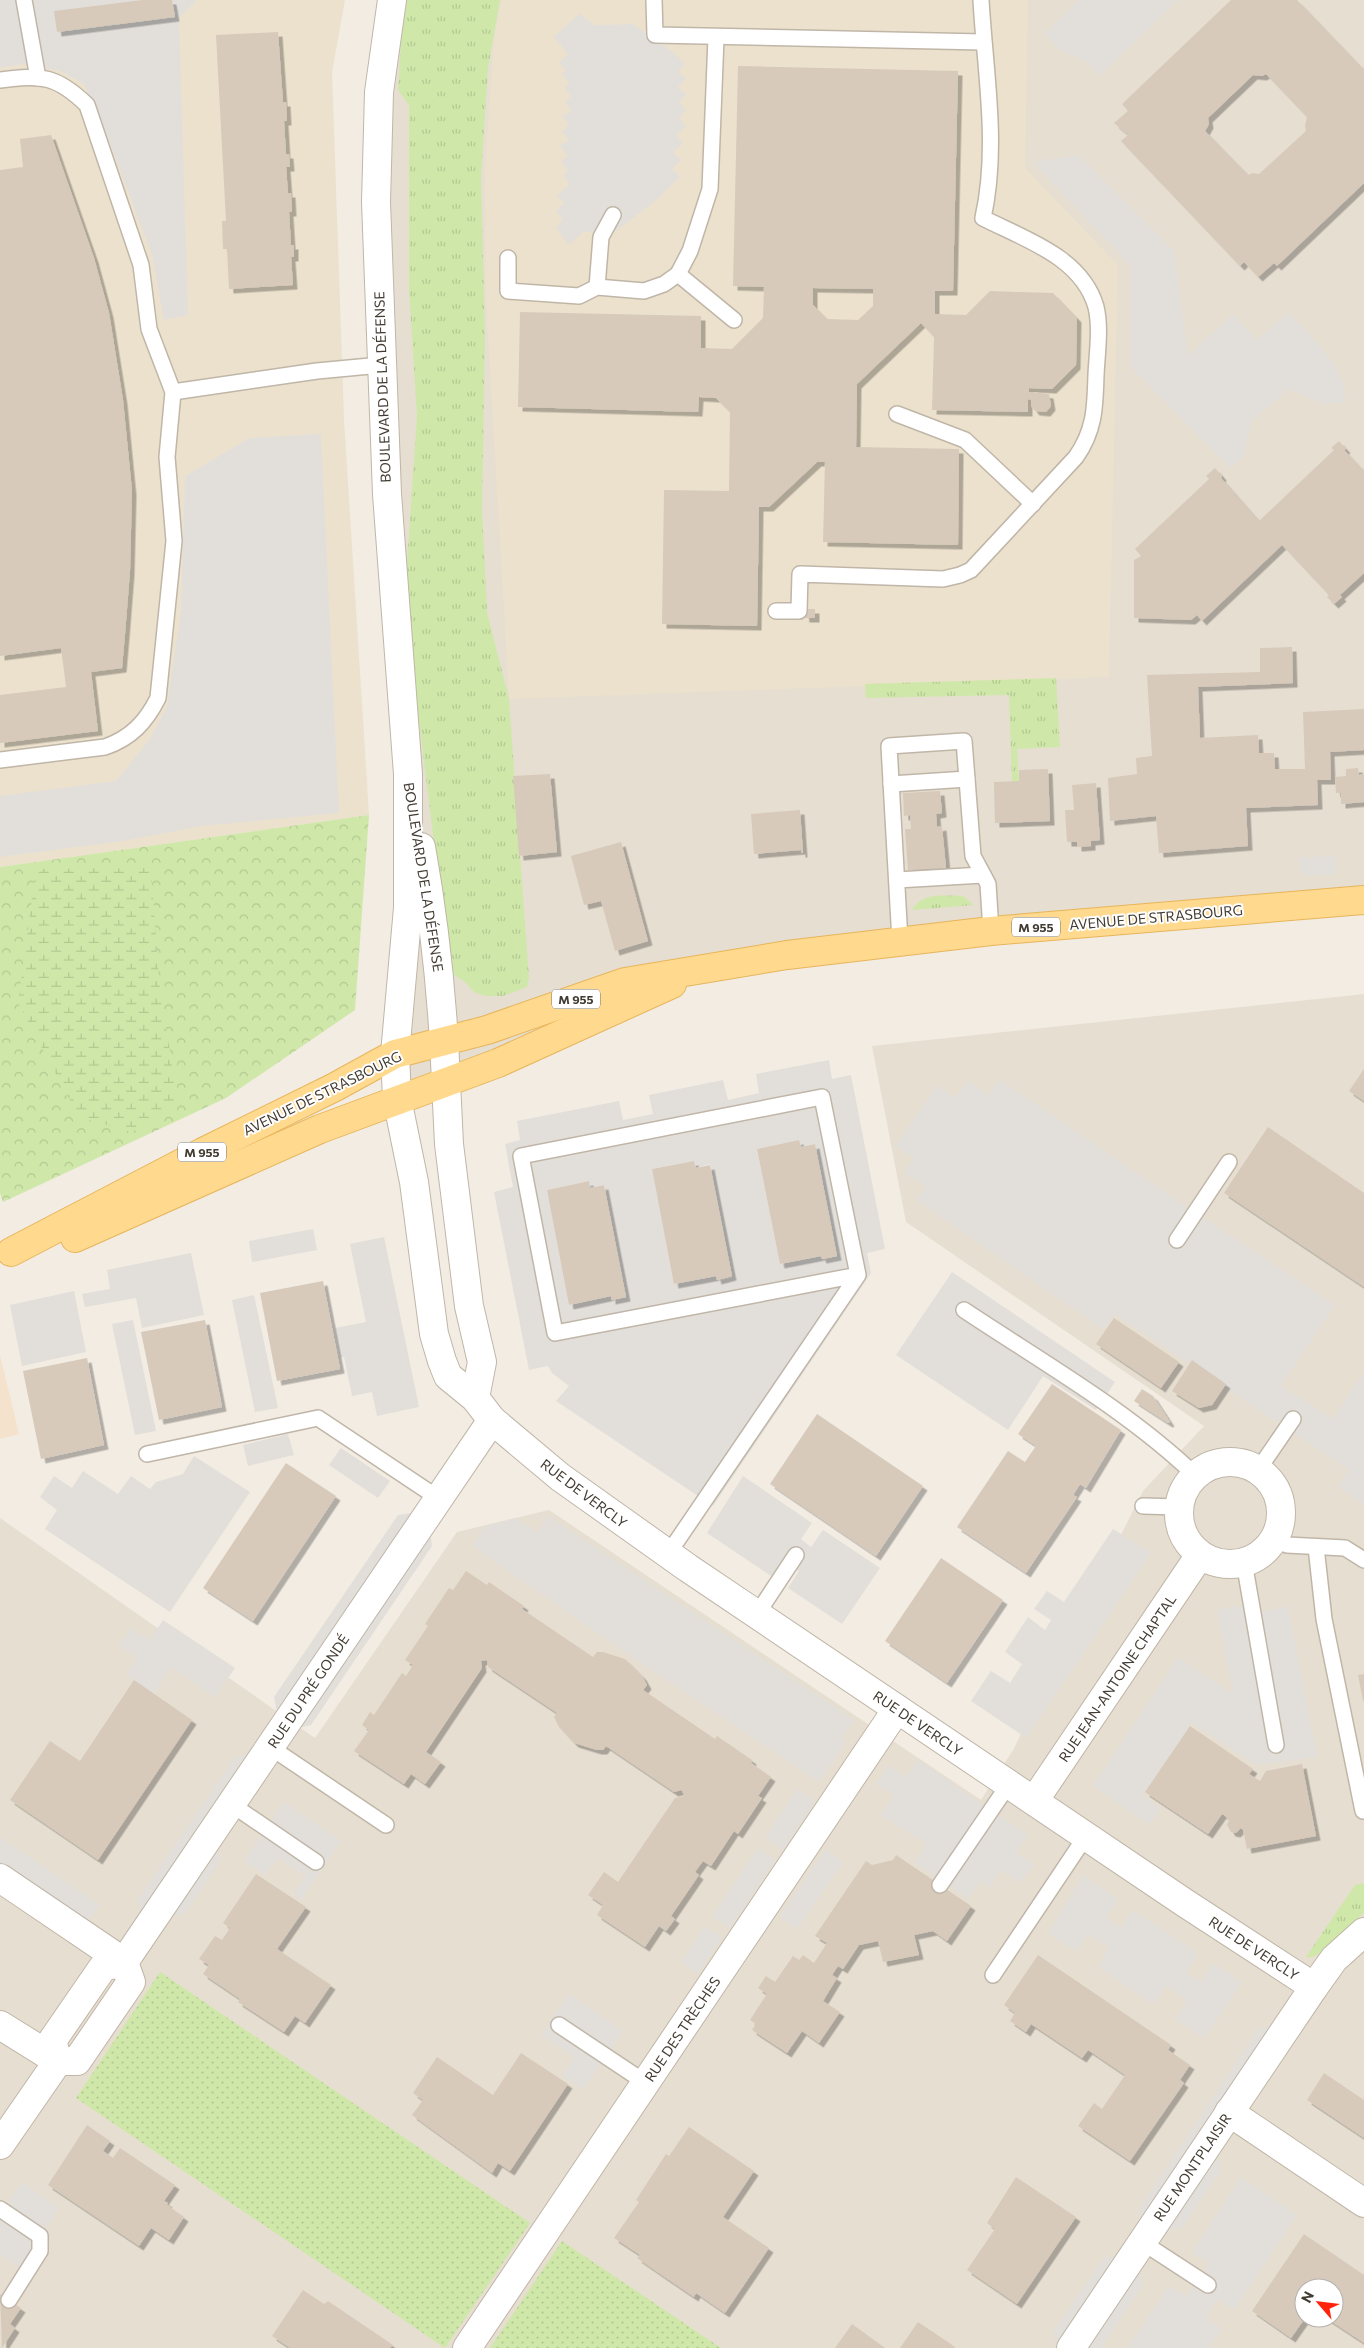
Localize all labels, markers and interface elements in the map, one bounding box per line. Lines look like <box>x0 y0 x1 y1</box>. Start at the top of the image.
street label: BOULEVARD DE LA DÉFENSE <box>370 291 394 483</box>
street label: BOULEVARD DE LA DÉFENSE <box>401 781 447 973</box>
street label: AVENUE DE STRASBOURG <box>1069 901 1243 933</box>
road number: M 955 <box>1012 918 1060 936</box>
road number: M 955 <box>552 990 600 1009</box>
street label: AVENUE DE STRASBOURG <box>240 1047 404 1139</box>
road number: M 955 <box>178 1142 226 1162</box>
street label: RUE DE VERCLY <box>537 1455 631 1531</box>
street label: RUE JEAN-ANTOINE CHAPTAL <box>1055 1591 1179 1765</box>
street label: RUE DU PRÉ GONDÉ <box>264 1631 352 1751</box>
street label: RUE DE VERCLY <box>870 1687 966 1759</box>
street label: RUE DE VERCLY <box>1206 1913 1302 1983</box>
street label: RUE DES TRÈCHES <box>641 1973 723 2085</box>
street label: RUE MONTPLAISIR <box>1150 2110 1234 2224</box>
north arrow <box>1294 2278 1344 2328</box>
text: N <box>1297 2288 1317 2305</box>

